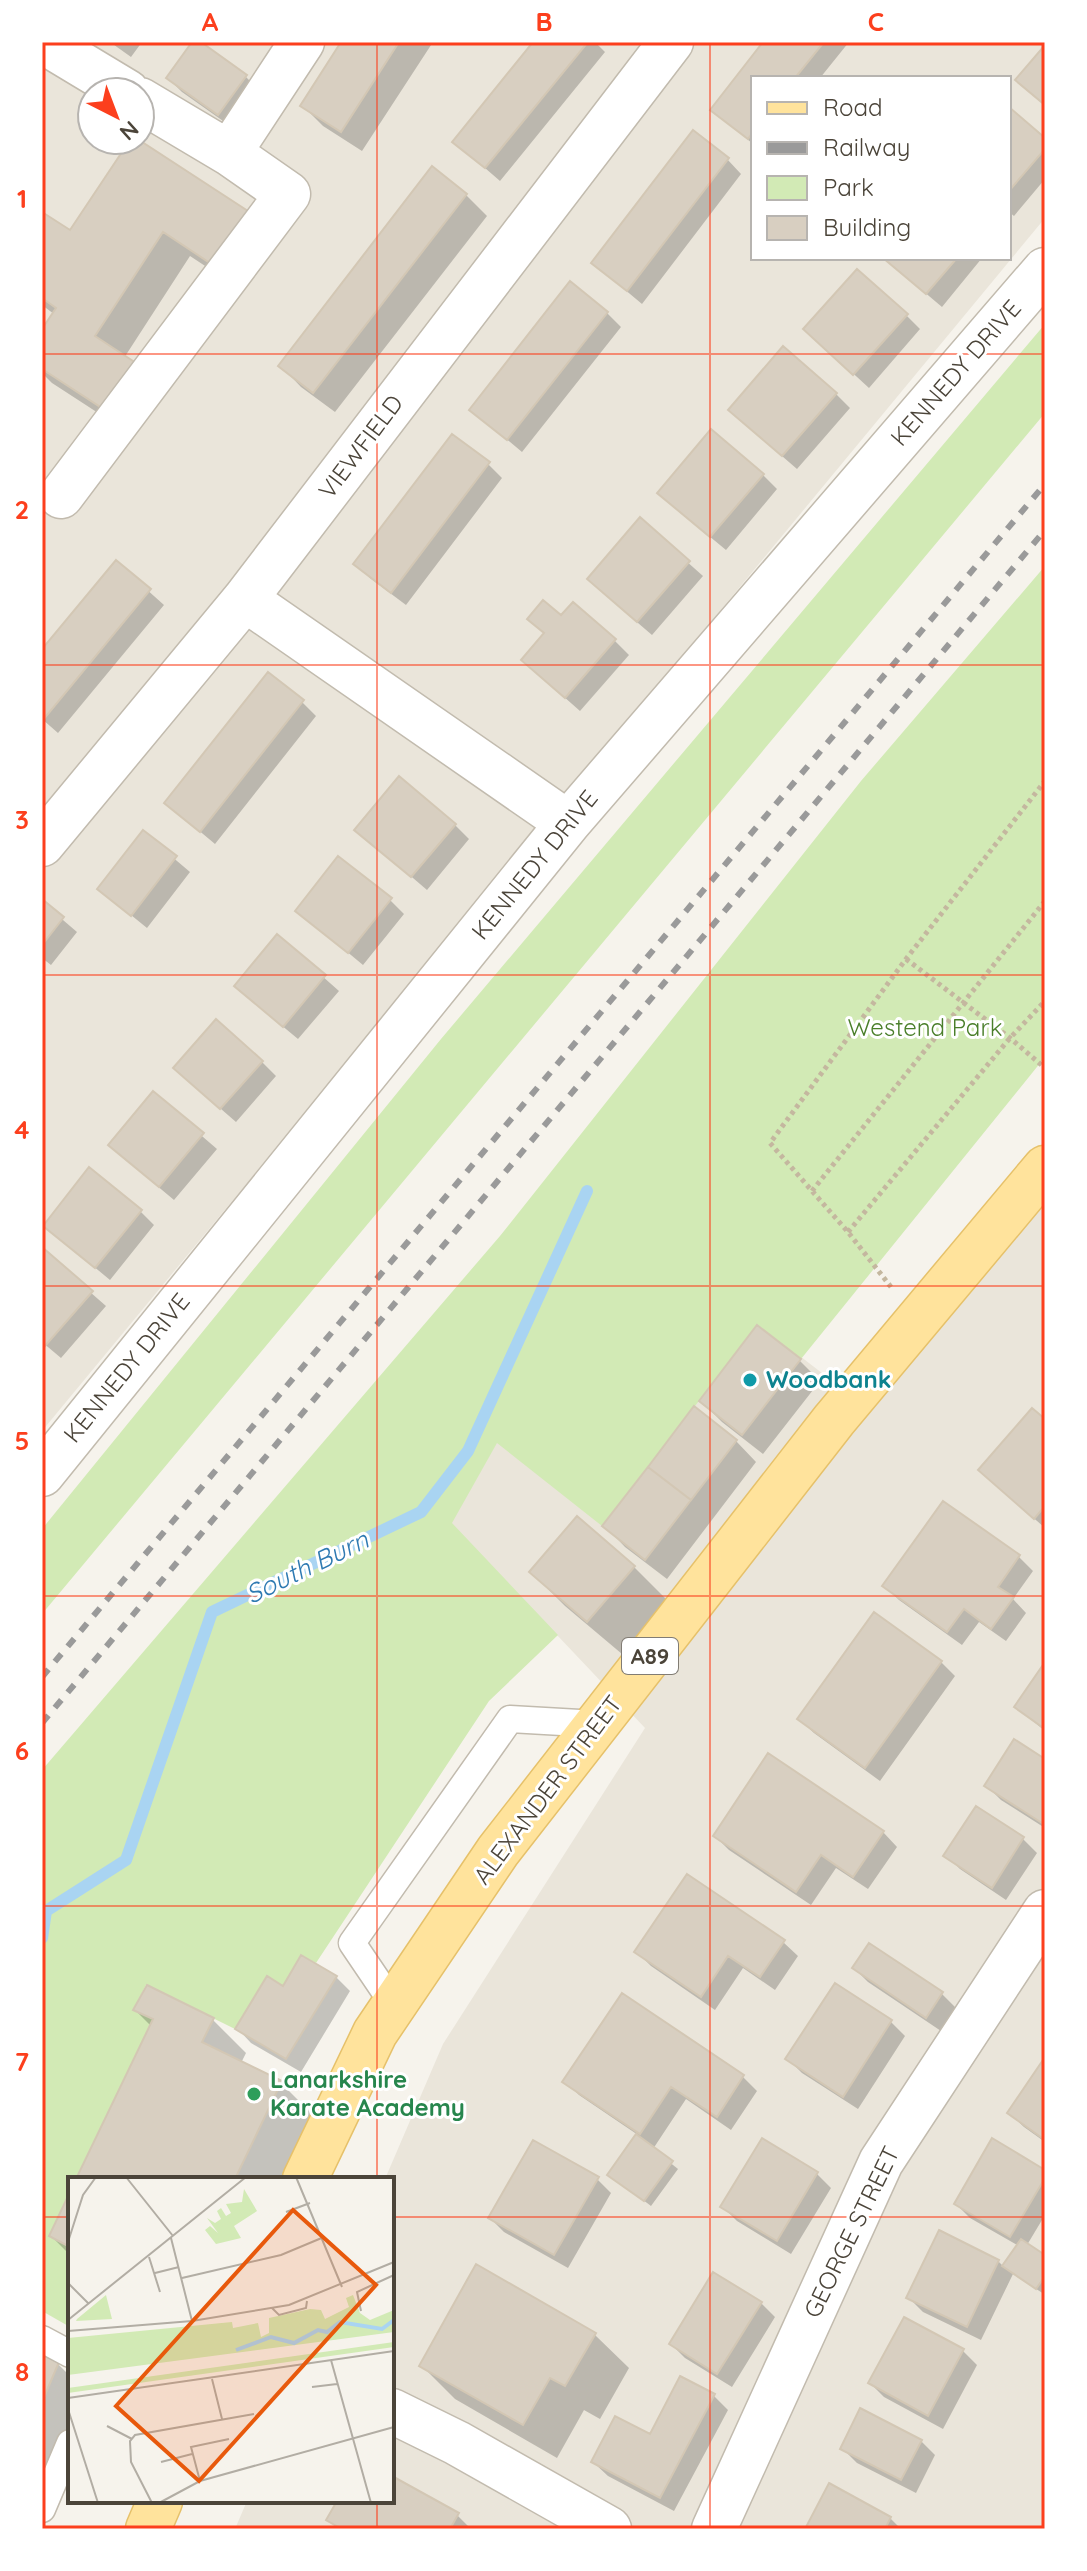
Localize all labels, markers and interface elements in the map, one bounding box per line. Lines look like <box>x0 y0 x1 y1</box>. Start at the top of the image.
text: A <box>202 5 219 38</box>
text: B <box>535 5 553 38</box>
text: C <box>868 5 884 38</box>
north arrow <box>76 76 156 156</box>
legend <box>751 76 1011 260</box>
text: Road <box>823 92 883 122</box>
text: N <box>114 115 145 147</box>
text: Railway <box>823 132 910 162</box>
text: Park <box>823 172 874 202</box>
text: 1 <box>17 182 27 215</box>
text: Building <box>823 212 911 242</box>
street label: KENNEDY DRIVE <box>884 293 1027 452</box>
street label: VIEWFIELD <box>312 389 409 504</box>
text: 2 <box>15 493 29 526</box>
street label: KENNEDY DRIVE <box>465 783 604 945</box>
text: 3 <box>15 803 29 836</box>
park label: Westend Park <box>848 1012 1003 1042</box>
text: 4 <box>14 1113 30 1146</box>
street label: KENNEDY DRIVE <box>57 1286 196 1448</box>
place label: Woodbank <box>766 1364 891 1394</box>
marker: Woodbank <box>741 1371 759 1389</box>
text: 5 <box>15 1424 29 1457</box>
water label: South Burn <box>240 1522 374 1610</box>
road number: A89 <box>622 1638 678 1674</box>
street label: ALEXANDER STREET <box>466 1689 628 1890</box>
text: 6 <box>15 1734 29 1767</box>
text: 7 <box>15 2045 29 2078</box>
place label: Lanarkshire Karate Academy <box>270 2064 465 2122</box>
marker: Lanarkshire Karate Academy <box>245 2085 263 2103</box>
street label: GEORGE STREET <box>797 2141 906 2322</box>
inset map <box>68 2177 394 2503</box>
text: 8 <box>15 2355 29 2388</box>

